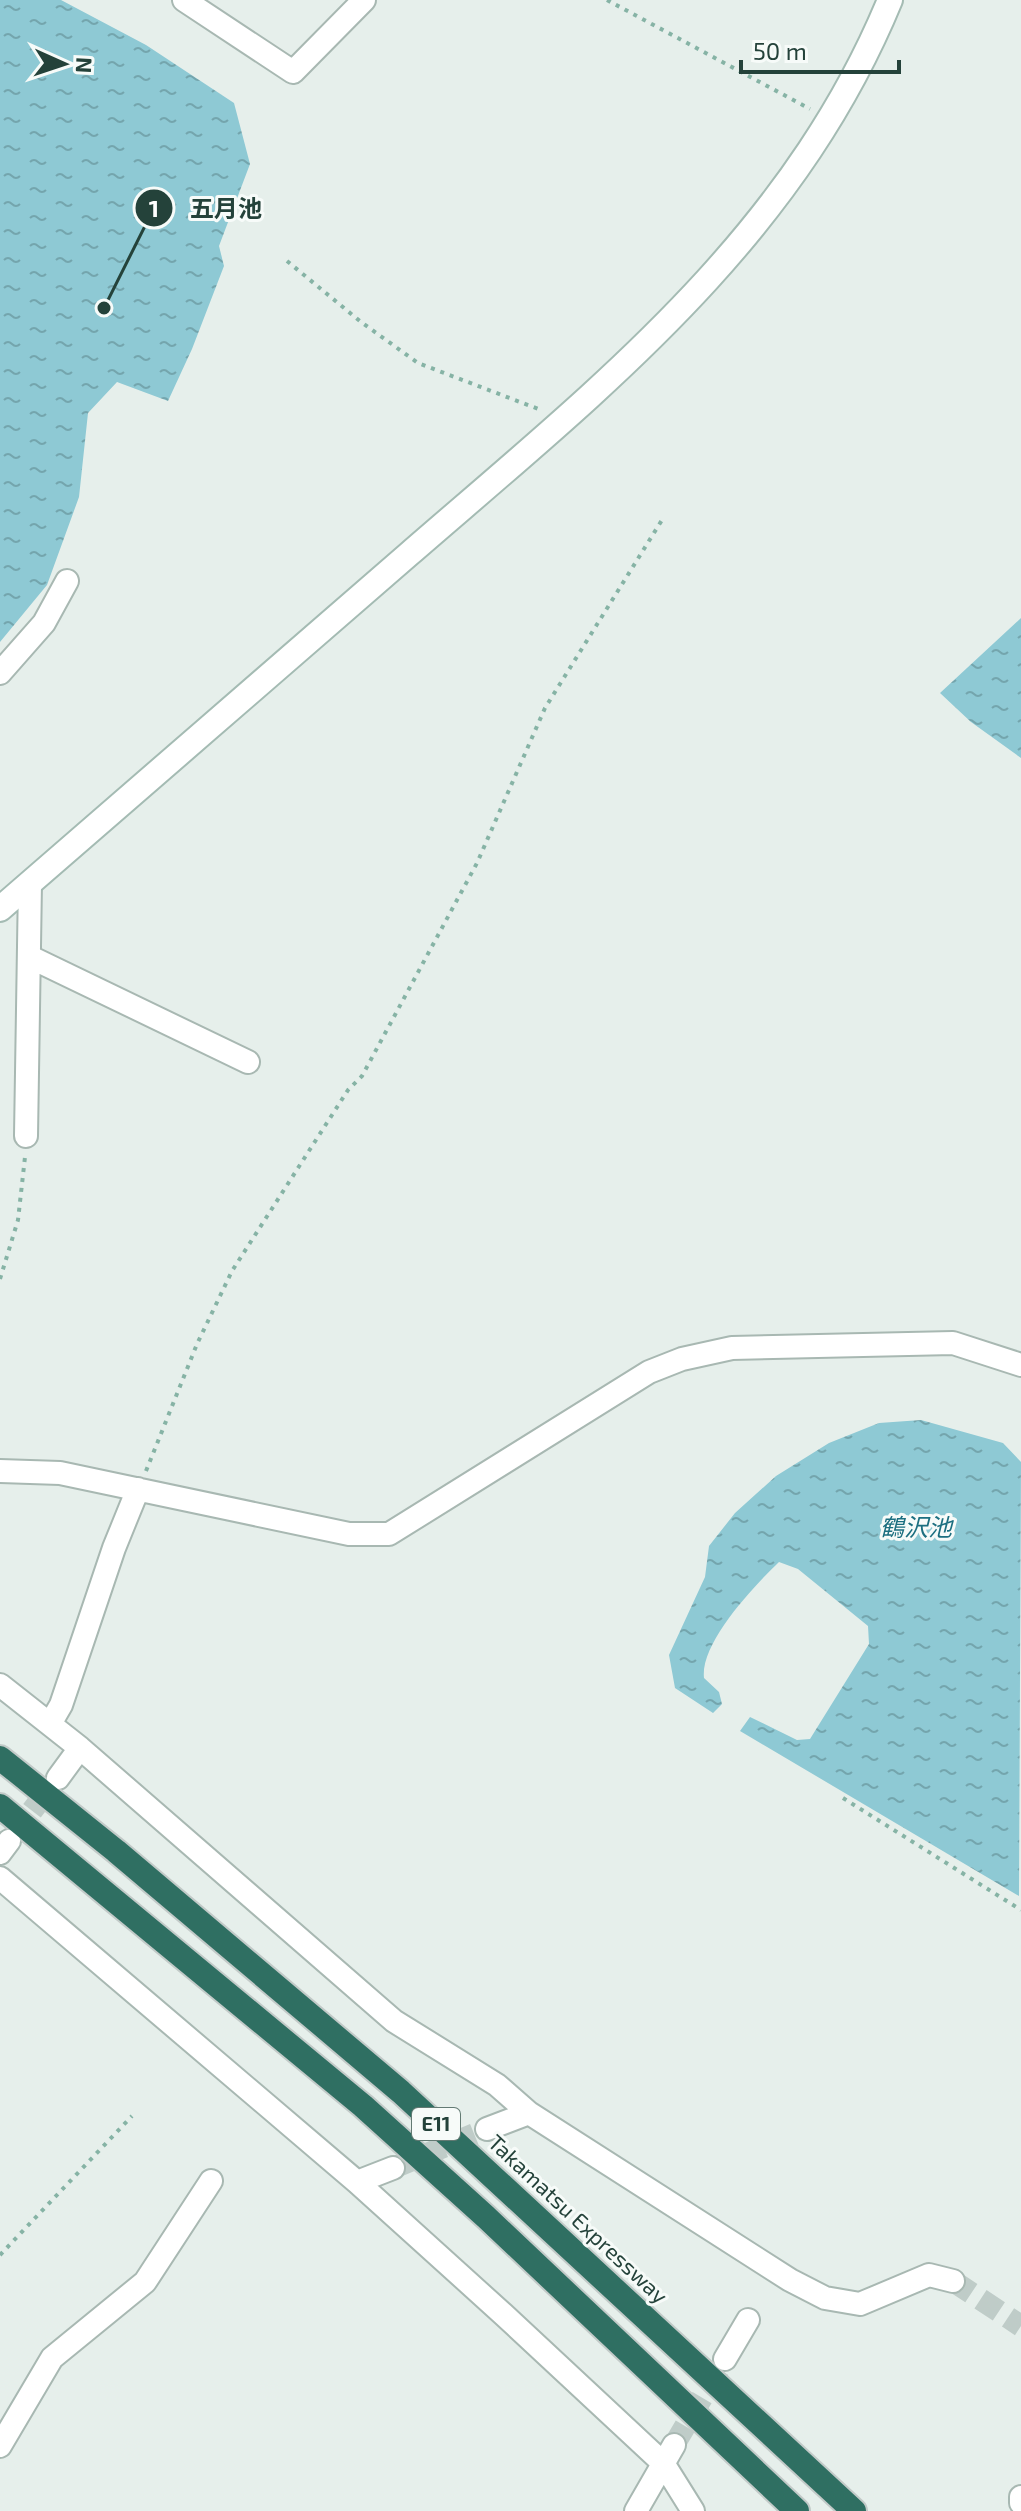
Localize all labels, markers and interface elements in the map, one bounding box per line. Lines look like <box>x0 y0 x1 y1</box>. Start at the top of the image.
north arrow <box>24 24 104 104</box>
scale bar <box>741 24 899 74</box>
text: 50 m <box>753 36 807 65</box>
text: N <box>72 56 98 74</box>
callout: 五月池 <box>134 184 278 232</box>
text: 1 <box>149 193 159 222</box>
text: 五月池 <box>190 193 262 222</box>
water label: 鶴沢池 <box>880 1512 954 1541</box>
road number: E11 <box>412 2108 460 2140</box>
street label: Takamatsu Expressway <box>484 2128 674 2308</box>

